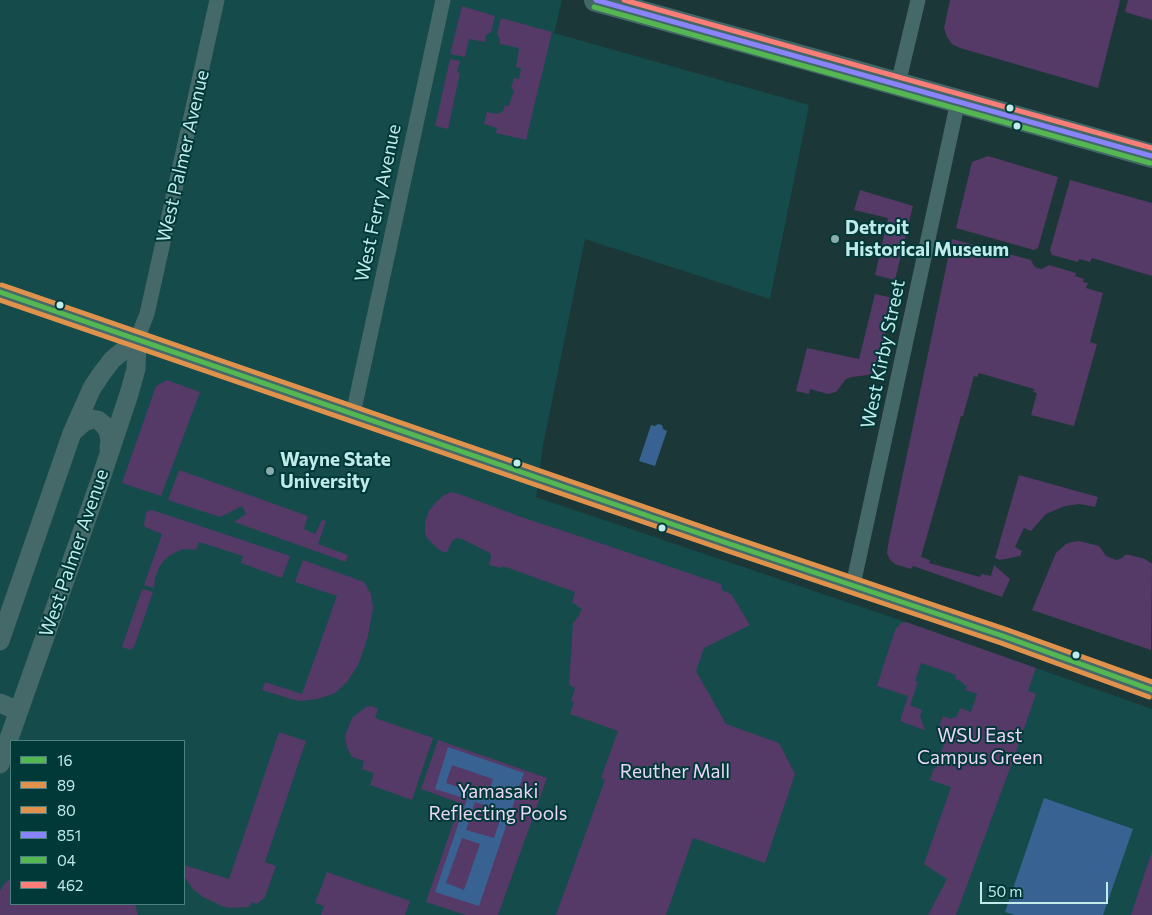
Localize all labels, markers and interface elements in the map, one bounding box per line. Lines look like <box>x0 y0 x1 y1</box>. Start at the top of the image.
street label: West Palmer Avenue <box>152 68 214 244</box>
unlabelled marker <box>1005 103 1015 113</box>
unlabelled marker <box>1012 121 1022 131</box>
street label: West Ferry Avenue <box>350 122 406 284</box>
place label: Detroit Historical Museum <box>845 217 1009 261</box>
marker: Detroit Historical Museum <box>829 233 841 245</box>
street label: West Kirby Street <box>856 278 910 430</box>
unlabelled marker <box>55 300 65 310</box>
place label: Wayne State University <box>280 449 391 493</box>
unlabelled marker <box>512 458 522 468</box>
marker: Wayne State University <box>264 465 276 477</box>
street label: West Palmer Avenue <box>35 466 113 640</box>
unlabelled marker <box>657 523 667 533</box>
unlabelled marker <box>1071 650 1081 660</box>
park label: WSU East Campus Green <box>917 725 1043 769</box>
legend <box>10 740 185 905</box>
text: 16 <box>57 751 73 769</box>
park label: Reuther Mall <box>620 761 730 783</box>
text: 89 <box>57 776 75 794</box>
park label: Yamasaki Reflecting Pools <box>428 781 568 825</box>
text: 80 <box>57 801 76 819</box>
text: 851 <box>57 826 81 844</box>
text: 04 <box>57 851 76 869</box>
scale bar <box>982 872 1110 904</box>
text: 462 <box>57 876 83 894</box>
text: 50 m <box>988 882 1022 900</box>

